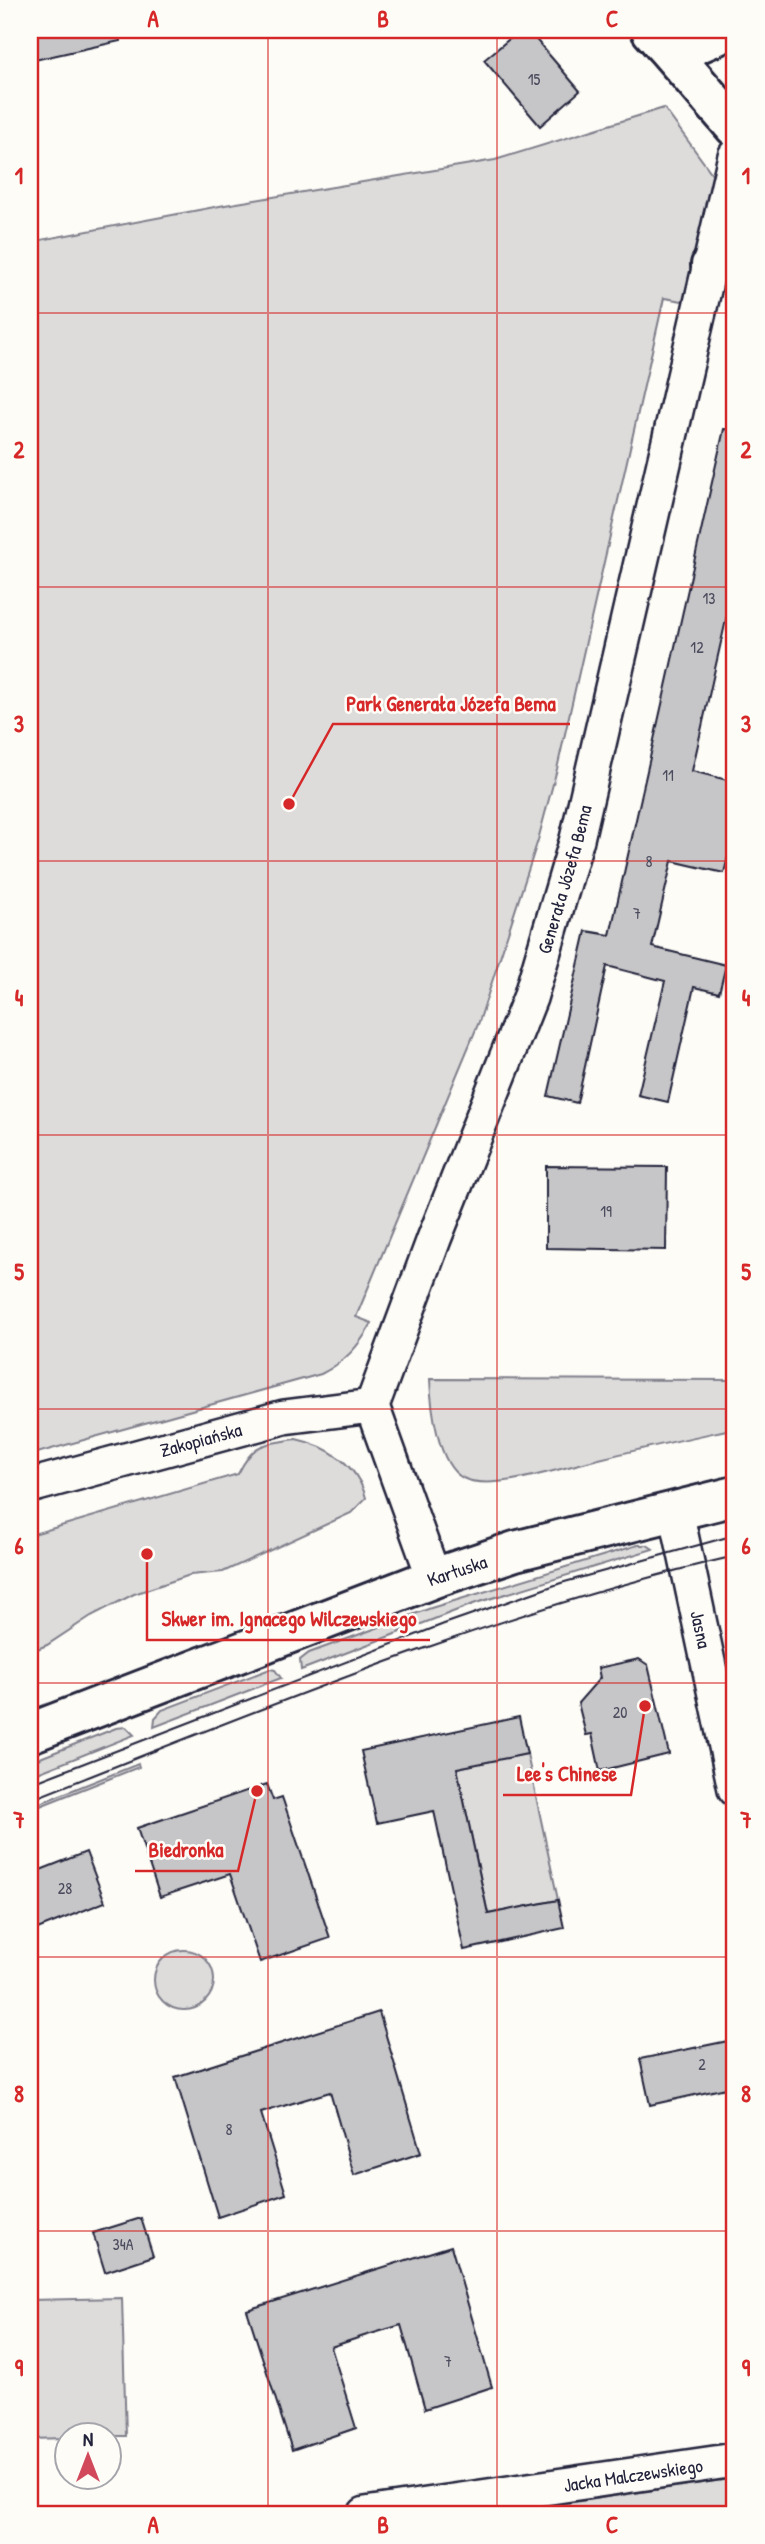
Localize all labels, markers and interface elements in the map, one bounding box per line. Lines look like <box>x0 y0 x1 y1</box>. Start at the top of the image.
text: A <box>147 3 159 34</box>
text: B <box>377 3 389 34</box>
text: C <box>606 3 618 34</box>
house number: 15 <box>528 68 541 90</box>
text: 1 <box>15 160 23 191</box>
text: 1 <box>742 160 750 191</box>
text: 2 <box>14 434 25 465</box>
text: 2 <box>741 434 752 465</box>
house number: 13 <box>703 587 715 609</box>
house number: 12 <box>690 636 704 658</box>
callout: Park Generała Józefa Bema <box>333 682 570 724</box>
text: Park Generała Józefa Bema <box>346 689 556 718</box>
text: 3 <box>14 708 24 739</box>
text: 3 <box>741 708 751 739</box>
house number: 11 <box>662 764 674 786</box>
street label: Generała Józefa Bema <box>531 802 598 957</box>
house number: 8 <box>646 850 653 872</box>
house number: 7 <box>633 902 641 924</box>
text: 4 <box>15 982 24 1013</box>
text: 4 <box>742 982 751 1013</box>
house number: 19 <box>600 1200 612 1222</box>
text: 5 <box>14 1256 24 1287</box>
text: 5 <box>741 1256 751 1287</box>
street label: Zakopiańska <box>157 1416 245 1463</box>
text: 6 <box>14 1530 24 1561</box>
text: 6 <box>741 1530 751 1561</box>
street label: Kartuska <box>423 1548 491 1592</box>
callout: Skwer im. Ignacego Wilczewskiego <box>147 1598 430 1640</box>
text: Skwer im. Ignacego Wilczewskiego <box>162 1604 417 1634</box>
street label: Jasna <box>684 1608 718 1651</box>
house number: 20 <box>613 1701 627 1723</box>
callout: Lee's Chinese <box>503 1753 631 1795</box>
text: Lee's Chinese <box>517 1759 618 1788</box>
text: 7 <box>12 1804 25 1835</box>
text: 7 <box>739 1804 752 1835</box>
callout: Biedronka <box>135 1829 238 1871</box>
text: Biedronka <box>149 1835 224 1864</box>
house number: 28 <box>58 1877 72 1899</box>
house number: 2 <box>698 2053 706 2075</box>
text: 8 <box>14 2078 24 2109</box>
text: 8 <box>741 2078 751 2109</box>
house number: 8 <box>226 2118 233 2140</box>
house number: 34A <box>113 2233 134 2255</box>
house number: 7 <box>444 2350 452 2372</box>
text: 9 <box>15 2352 24 2383</box>
text: 9 <box>742 2352 751 2383</box>
north arrow <box>52 2422 122 2492</box>
text: N <box>83 2426 93 2452</box>
street label: Jacka Malczewskiego <box>562 2452 705 2498</box>
text: A <box>147 2509 159 2540</box>
text: B <box>377 2509 389 2540</box>
text: C <box>606 2509 618 2540</box>

